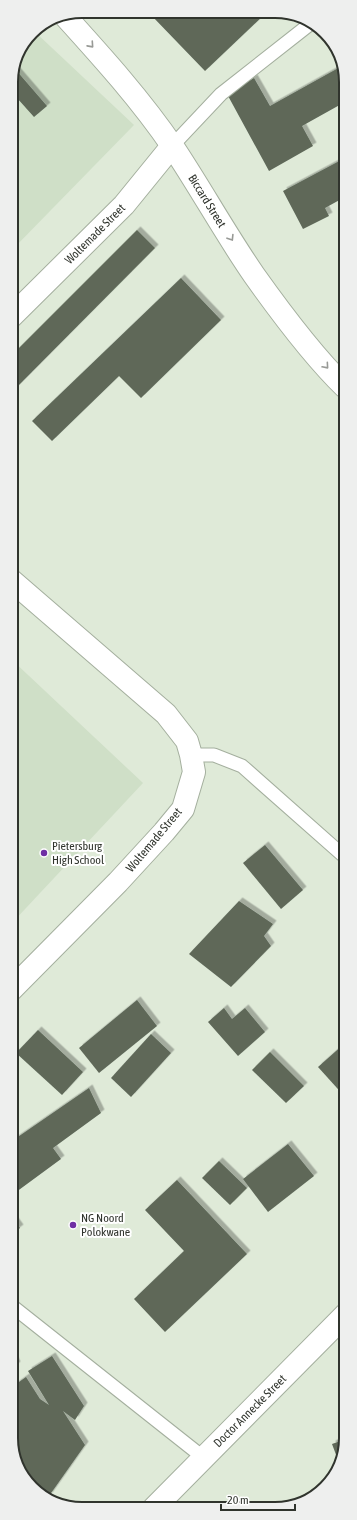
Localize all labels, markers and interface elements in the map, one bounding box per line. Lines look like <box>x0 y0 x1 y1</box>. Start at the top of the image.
one-way arrow <box>87 40 94 48</box>
street label: Biccard Street <box>185 172 229 231</box>
street label: Woltemade Street <box>62 201 128 267</box>
one-way arrow <box>226 234 234 241</box>
one-way arrow <box>321 361 328 369</box>
street label: Woltemade Street <box>123 805 185 875</box>
place label: Pietersburg High School <box>52 839 105 867</box>
marker: Pietersburg High School <box>39 848 49 858</box>
place label: NG Noord Polokwane <box>81 1211 130 1239</box>
marker: NG Noord Polokwane <box>68 1220 78 1230</box>
street label: Doctor Annecke Street <box>211 1371 290 1450</box>
scale bar <box>221 1486 295 1512</box>
text: 20 m <box>227 1493 249 1507</box>

